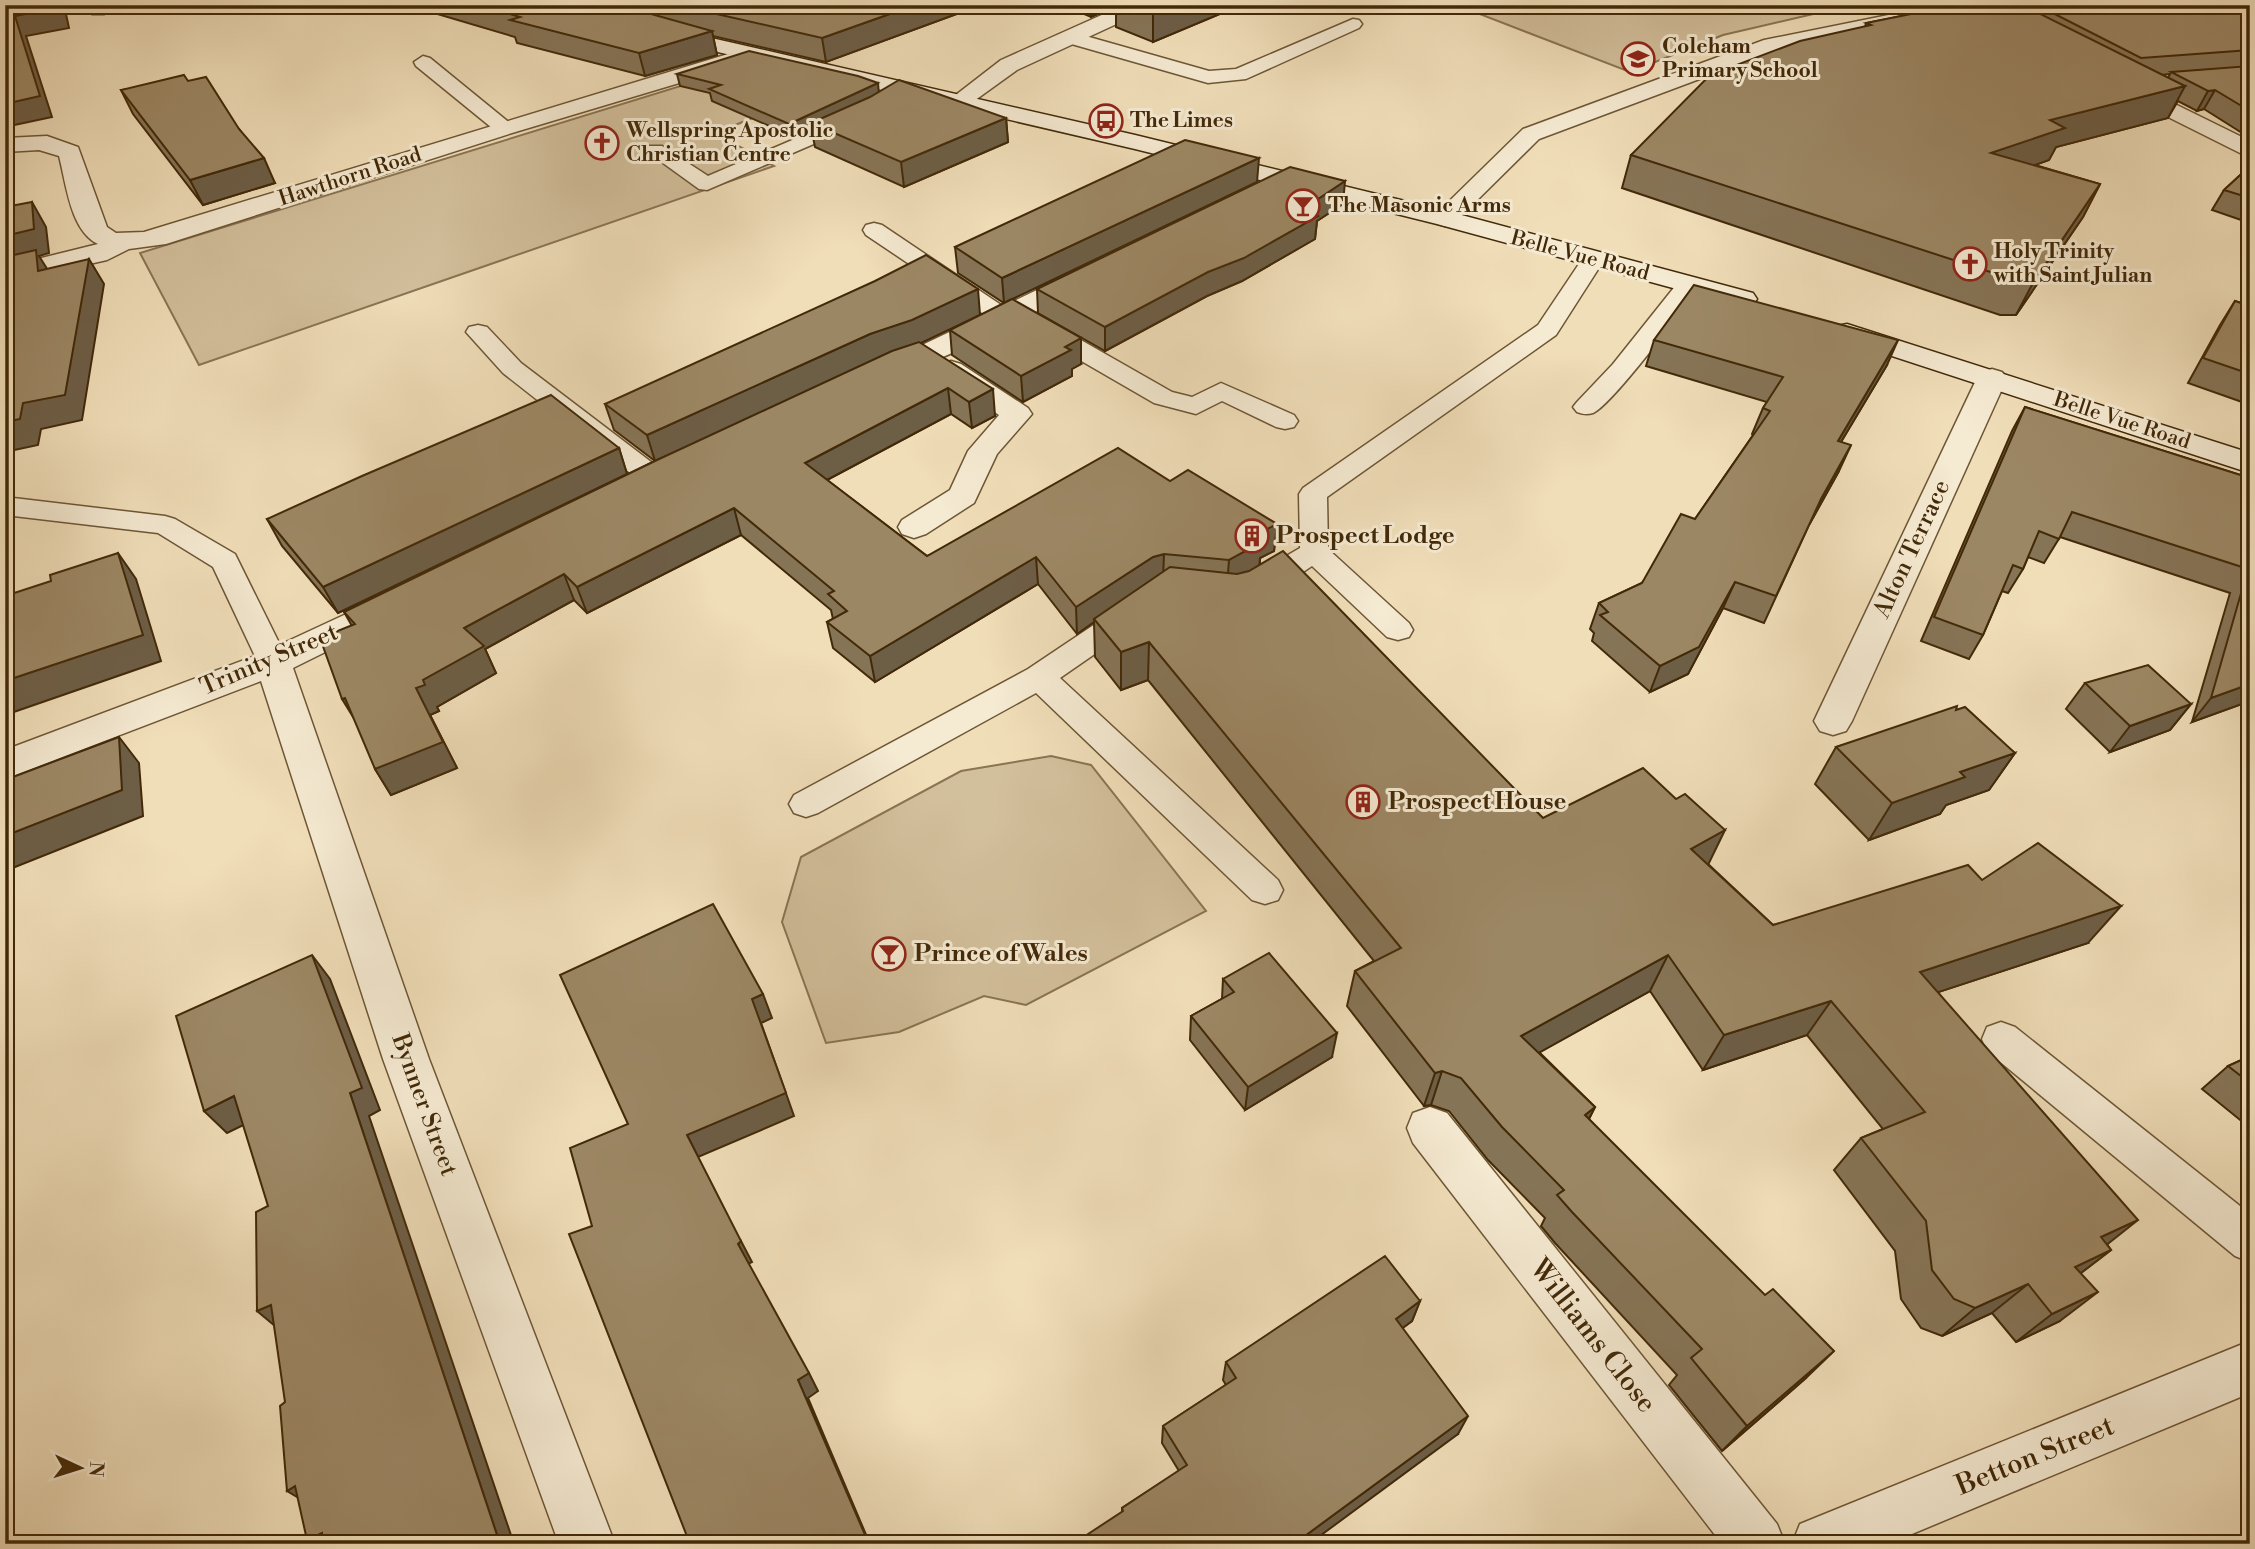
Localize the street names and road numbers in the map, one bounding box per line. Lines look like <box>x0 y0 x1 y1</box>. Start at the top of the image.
street label: Hawthorn Road <box>275 142 425 212</box>
street label: Belle Vue Road <box>1507 225 1652 287</box>
street label: Belle Vue Road <box>2049 386 2194 455</box>
street label: Alton Terrace <box>1867 475 1957 624</box>
street label: Trinity Street <box>196 617 343 702</box>
street label: Bynner Street <box>384 1029 464 1181</box>
street label: Williams Close <box>1521 1251 1664 1420</box>
street label: Betton Street <box>1950 1408 2119 1504</box>

